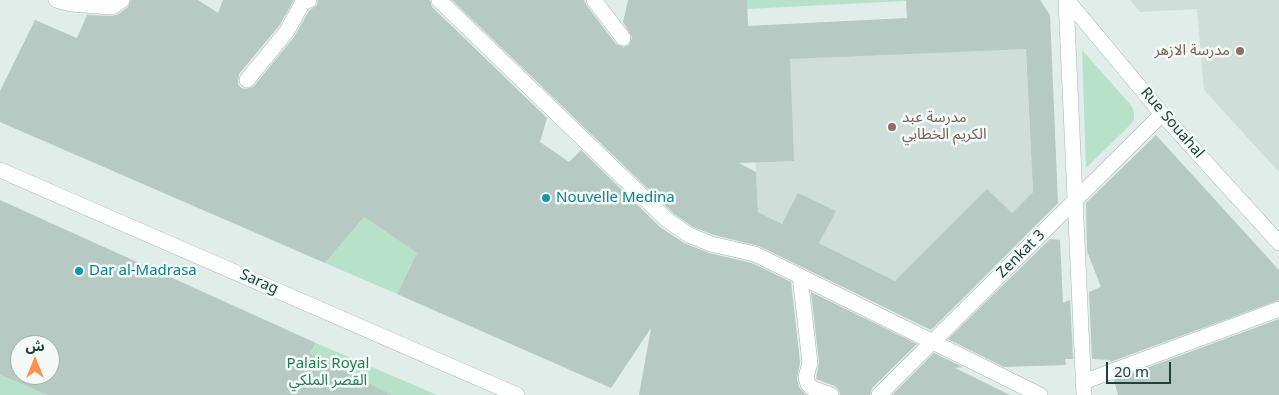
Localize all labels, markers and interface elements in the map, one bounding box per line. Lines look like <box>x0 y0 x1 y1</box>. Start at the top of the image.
place label: مدرسة الازهر <box>1154 42 1230 60</box>
marker: مدرسة الازهر <box>1234 45 1246 57</box>
street label: Rue Souahal <box>1137 84 1207 162</box>
place label: مدرسة عبد الكريم الخطابي <box>902 109 987 144</box>
marker: مدرسة عبد الكريم الخطابي <box>886 121 898 133</box>
place label: Nouvelle Medina <box>556 189 675 207</box>
marker: Nouvelle Medina <box>540 192 552 204</box>
street label: Zenkat 3 <box>993 226 1049 282</box>
place label: Dar al-Madrasa <box>89 262 197 280</box>
marker: Dar al-Madrasa <box>73 265 85 277</box>
street label: Sarag <box>237 266 281 298</box>
north arrow <box>10 335 60 385</box>
text: ش <box>25 336 45 355</box>
scale bar <box>1109 352 1174 384</box>
park label: Palais Royal القصر الملكي <box>287 355 369 390</box>
text: 20 m <box>1114 361 1149 381</box>

